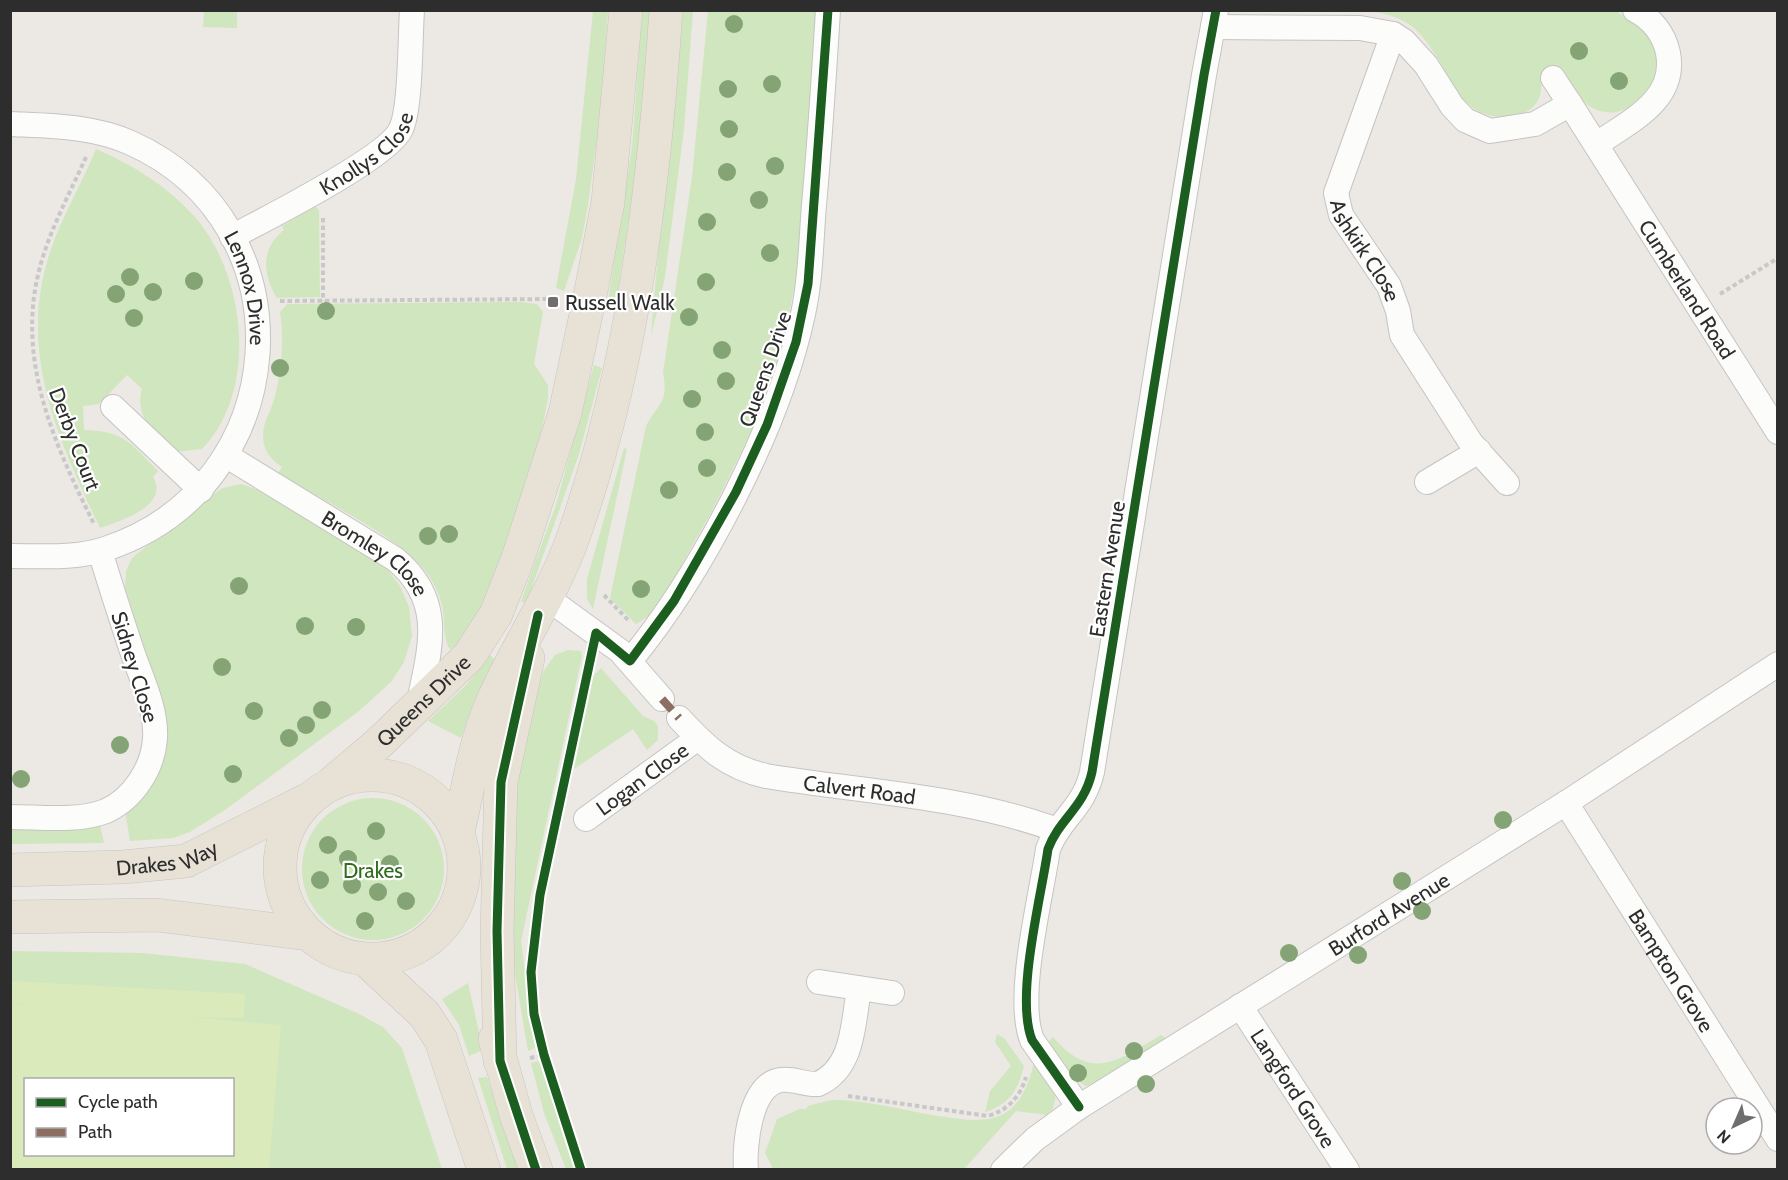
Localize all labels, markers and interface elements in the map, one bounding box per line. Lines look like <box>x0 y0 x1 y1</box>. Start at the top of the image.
street label: Knollys Close <box>315 110 418 200</box>
street label: Ashkirk Close <box>1325 197 1406 305</box>
street label: Cumberland Road <box>1634 215 1741 363</box>
street label: Lennox Drive <box>219 226 271 346</box>
place label: Russell Walk <box>565 290 675 315</box>
marker: Russell Walk <box>546 295 560 309</box>
street label: Queens Drive <box>734 308 797 430</box>
street label: Derby Court <box>44 384 106 494</box>
street label: Eastern Avenue <box>1084 499 1130 639</box>
street label: Bromley Close <box>317 505 434 600</box>
street label: Sidney Close <box>106 608 164 726</box>
street label: Queens Drive <box>371 649 475 751</box>
street label: Logan Close <box>591 737 693 820</box>
street label: Calvert Road <box>802 769 917 809</box>
street label: Drakes Way <box>115 834 222 880</box>
park label: Drakes <box>343 858 403 883</box>
street label: Burford Avenue <box>1324 866 1454 961</box>
street label: Bampton Grove <box>1624 904 1720 1037</box>
street label: Langford Grove <box>1246 1024 1341 1152</box>
legend <box>24 1078 234 1156</box>
text: Cycle path <box>78 1091 158 1113</box>
north arrow <box>1704 1096 1764 1156</box>
text: Path <box>78 1121 112 1143</box>
text: N <box>1713 1126 1735 1147</box>

